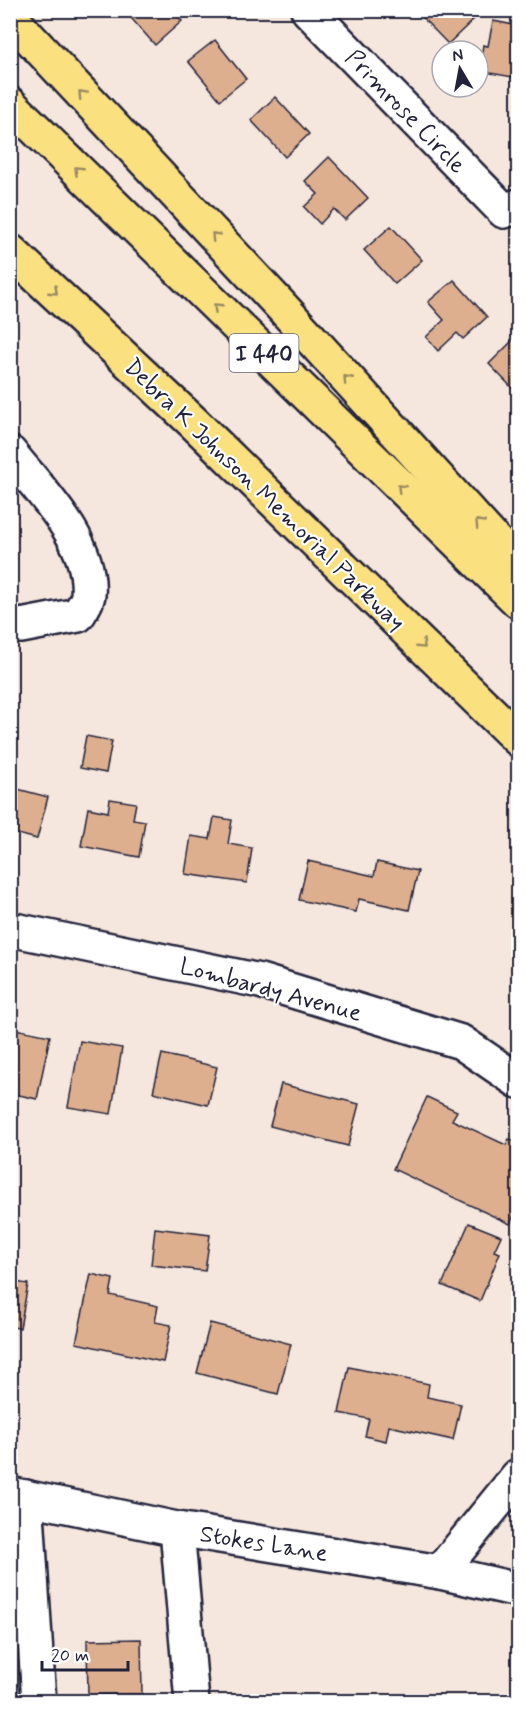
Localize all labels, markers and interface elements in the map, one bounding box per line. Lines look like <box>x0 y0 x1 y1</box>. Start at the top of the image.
north arrow <box>430 39 490 99</box>
street label: Primrose Circle <box>338 43 472 181</box>
text: N <box>451 44 465 67</box>
one-way arrow <box>78 90 89 100</box>
one-way arrow <box>74 167 85 178</box>
one-way arrow <box>211 232 222 243</box>
one-way arrow <box>46 284 57 295</box>
one-way arrow <box>213 303 223 314</box>
road number: I 440 <box>230 334 298 372</box>
street label: Debra K Johnson Memorial Parkway <box>117 352 411 638</box>
one-way arrow <box>343 376 354 386</box>
one-way arrow <box>397 484 408 495</box>
one-way arrow <box>475 520 486 530</box>
one-way arrow <box>414 637 425 648</box>
street label: Lombardy Avenue <box>176 951 365 1030</box>
street label: Stokes Lane <box>198 1519 330 1570</box>
scale bar <box>42 1634 128 1672</box>
text: 20 m <box>51 1644 89 1668</box>

